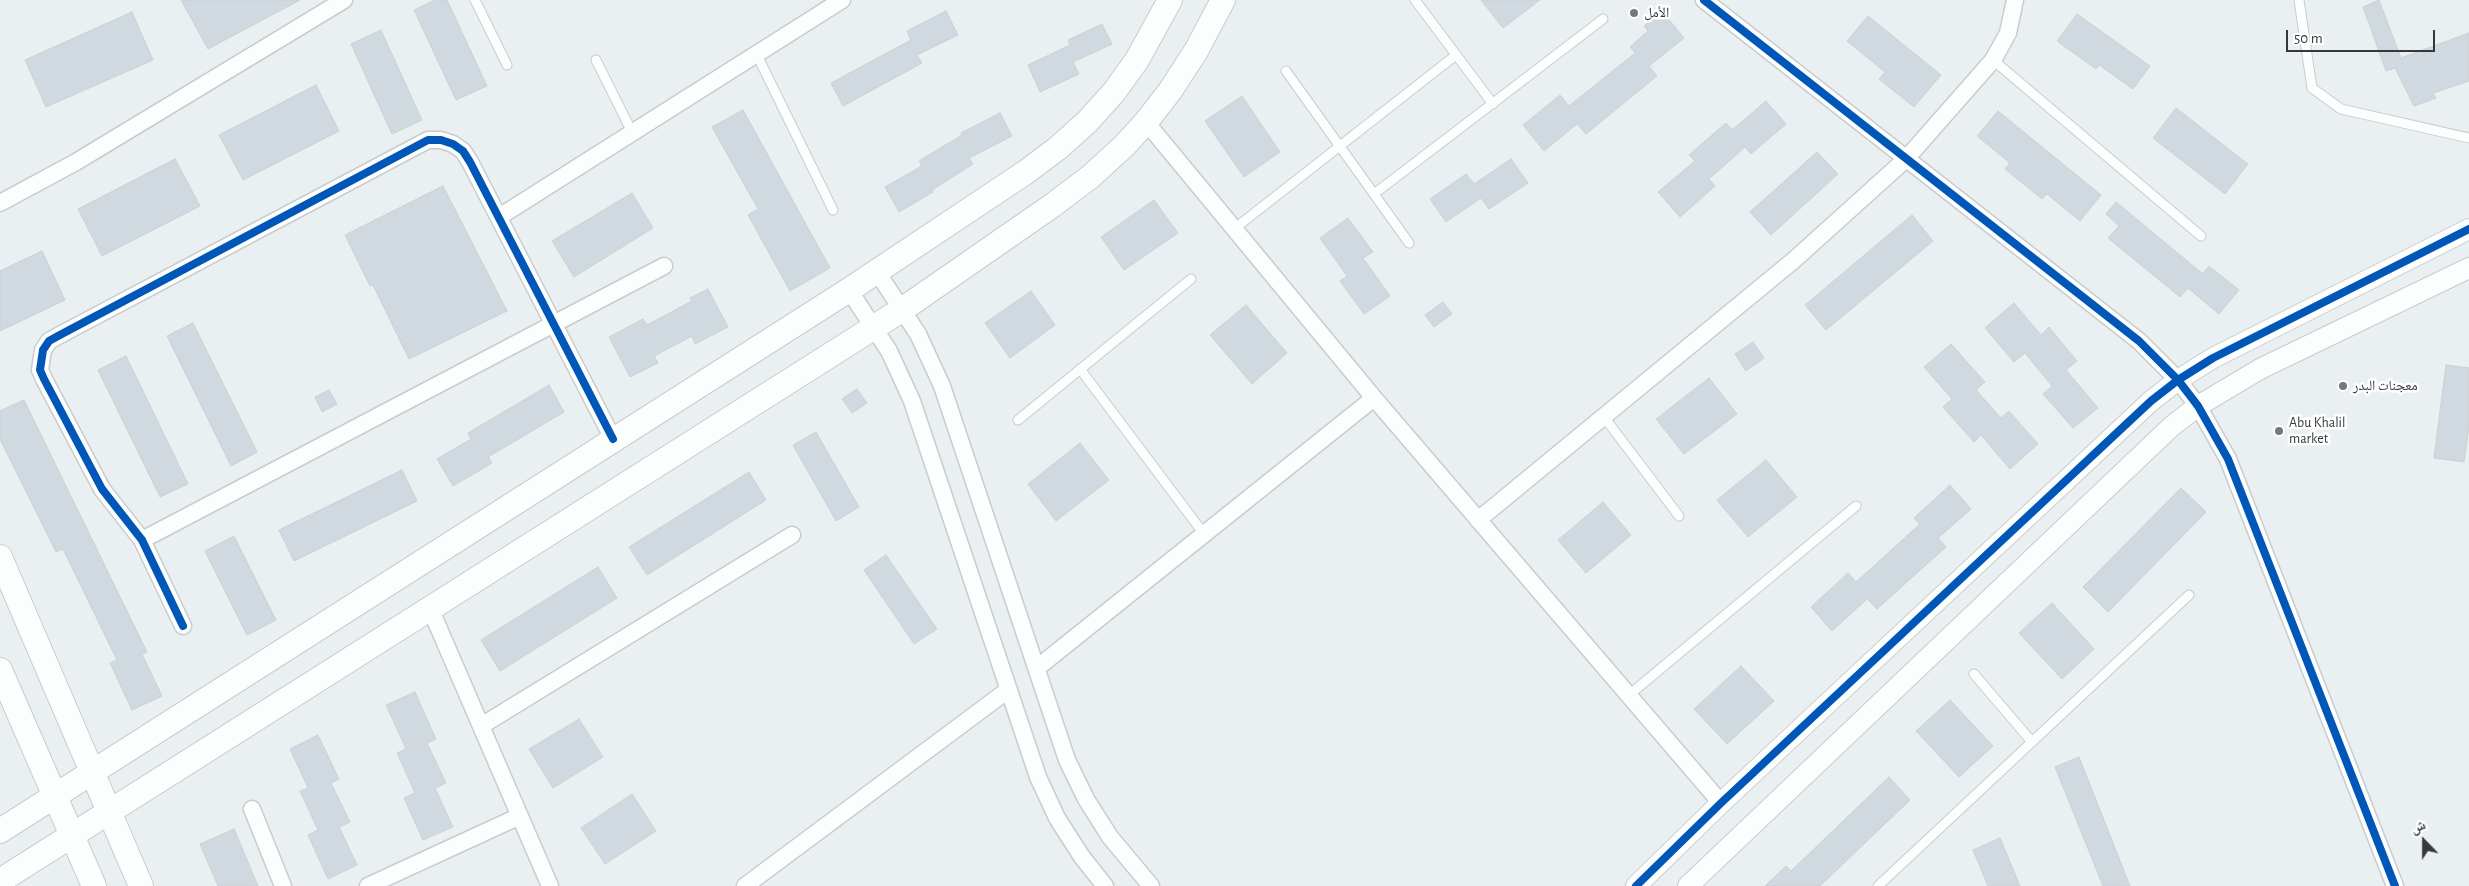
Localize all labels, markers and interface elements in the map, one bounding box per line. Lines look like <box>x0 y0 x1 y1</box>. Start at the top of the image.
place label: الأمل <box>1644 5 1669 21</box>
marker: الأمل <box>1628 7 1640 19</box>
scale bar <box>2289 20 2438 52</box>
text: 50 m <box>2294 31 2323 46</box>
place label: معجنات البدر <box>2353 378 2418 394</box>
marker: معجنات البدر <box>2337 380 2349 392</box>
place label: Abu Khalil market <box>2289 415 2345 448</box>
marker: Abu Khalil market <box>2273 425 2285 437</box>
north arrow <box>2399 816 2449 866</box>
text: ش <box>2409 818 2428 836</box>

